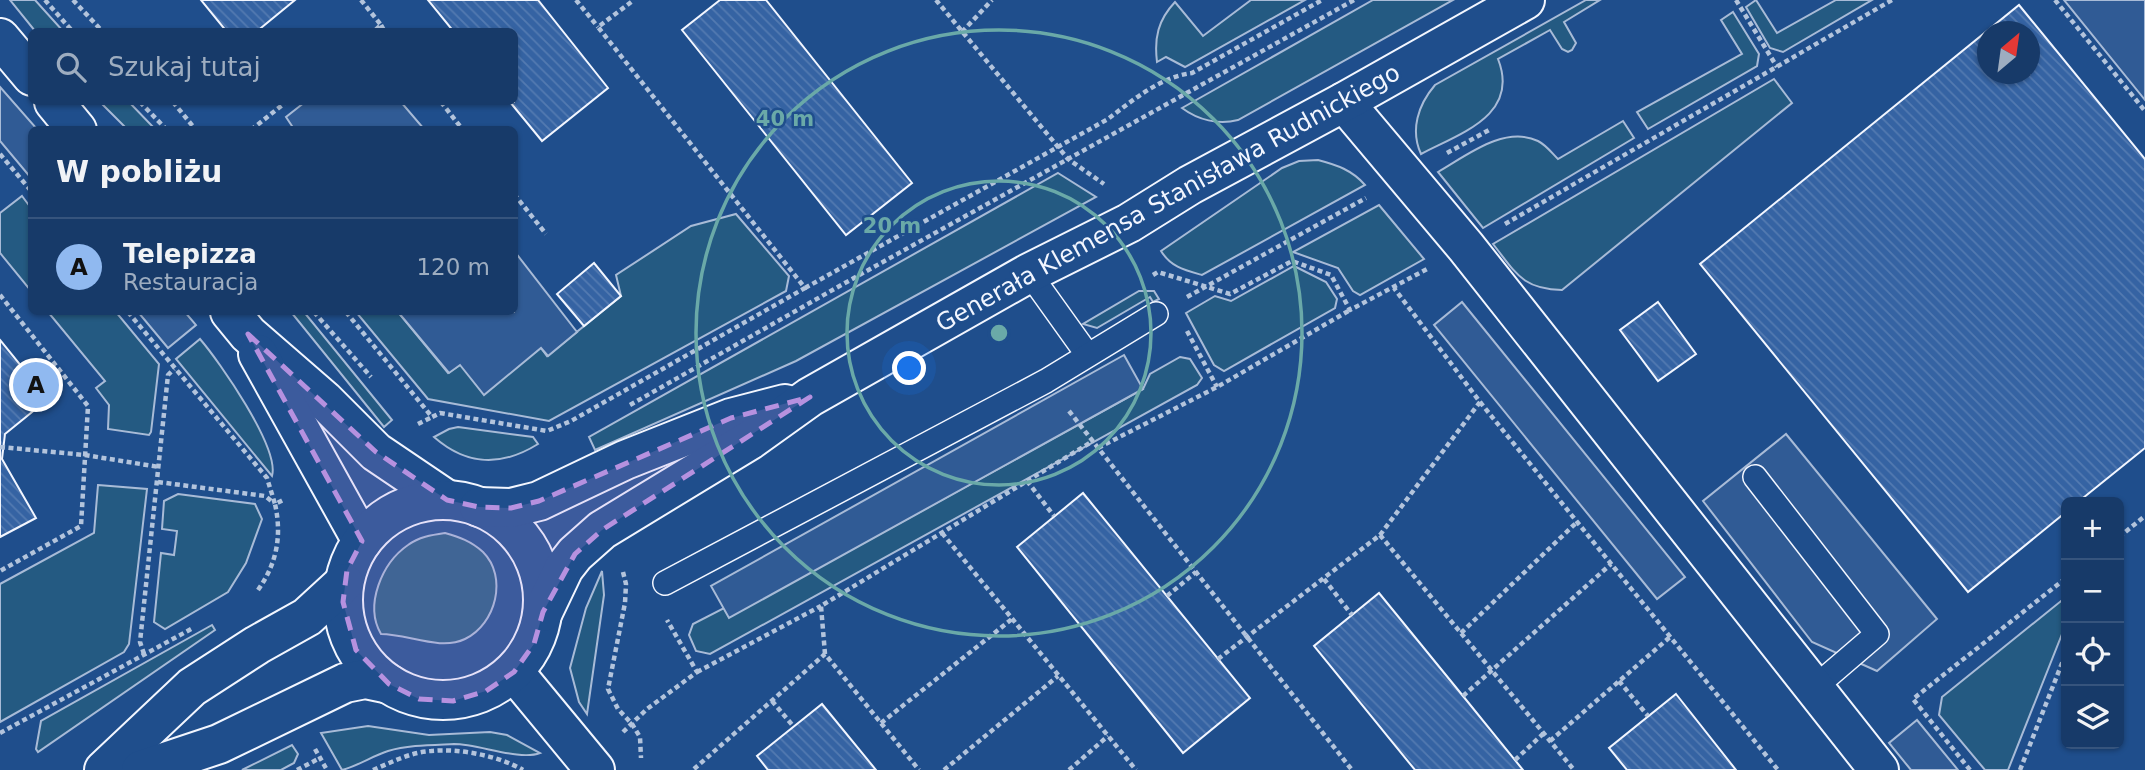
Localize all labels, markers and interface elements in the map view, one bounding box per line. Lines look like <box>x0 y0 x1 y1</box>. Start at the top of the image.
north arrow <box>1977 21 2040 84</box>
search box <box>28 28 518 105</box>
icon: search <box>52 48 90 86</box>
text: Szukaj tutaj <box>108 52 261 82</box>
street label: Generała Klemensa Stanisława Rudnickiego <box>931 58 1405 338</box>
text: 40 m <box>756 107 814 131</box>
text: W pobliżu <box>56 154 222 189</box>
text: 20 m <box>863 214 921 238</box>
text: Telepizza <box>123 239 257 269</box>
text: A <box>70 254 88 280</box>
text: 120 m <box>416 254 490 280</box>
text: Restauracja <box>123 269 258 295</box>
centre of rings <box>987 321 1011 345</box>
your location <box>892 351 926 385</box>
pin: A <box>13 359 59 411</box>
map controls <box>2061 497 2124 749</box>
button: + <box>2061 497 2124 560</box>
button: − <box>2061 560 2124 623</box>
button: locate <box>2061 623 2124 686</box>
button: layers <box>2061 686 2124 749</box>

